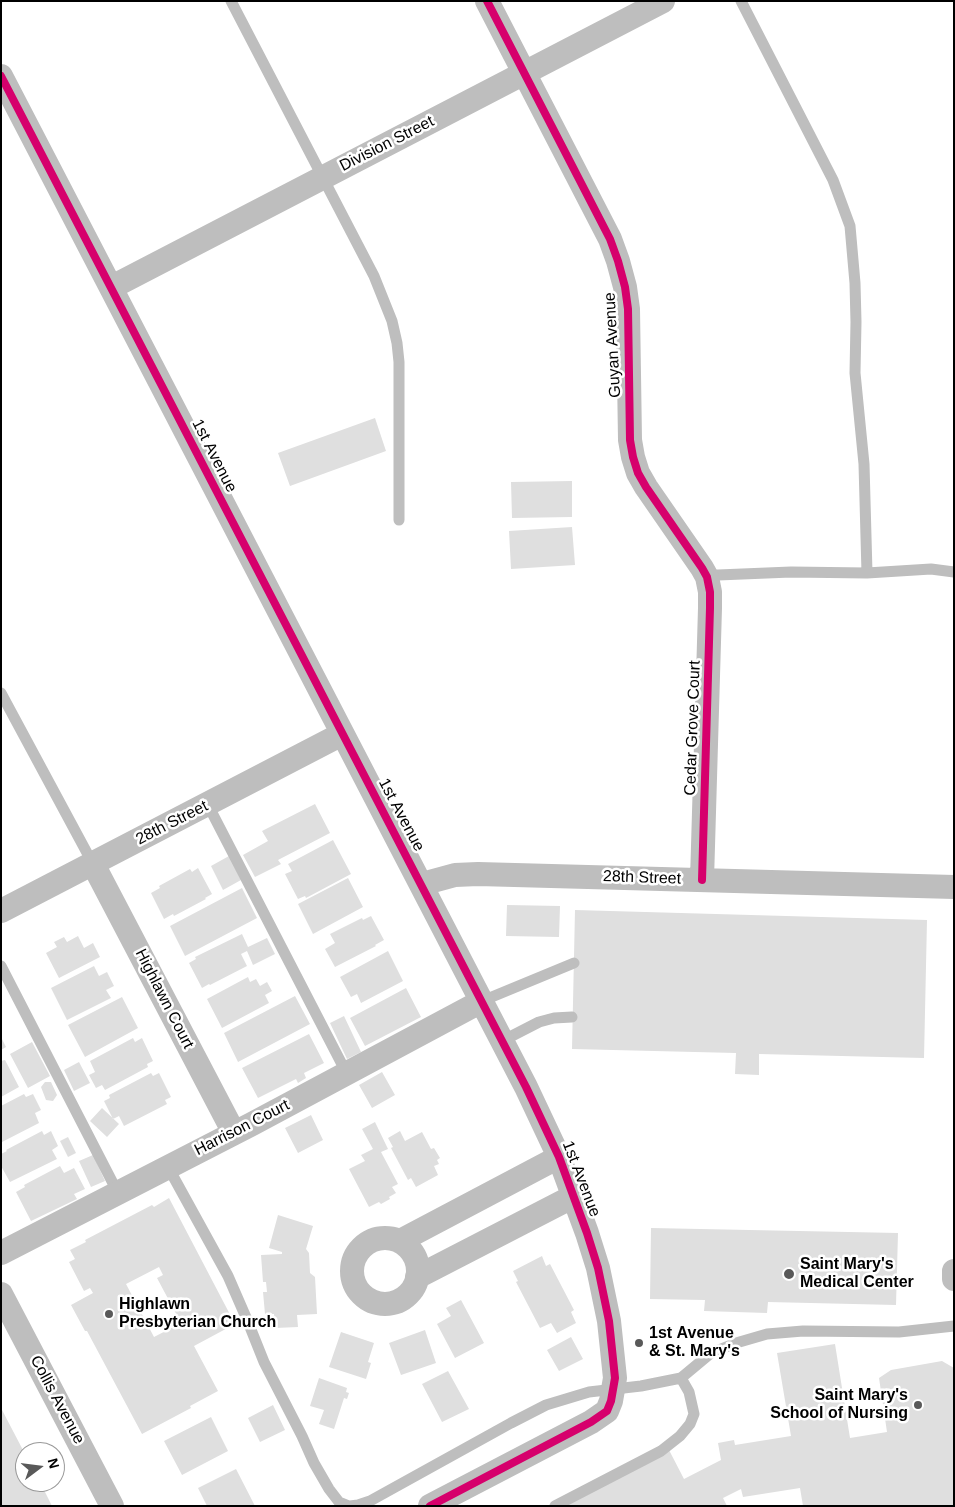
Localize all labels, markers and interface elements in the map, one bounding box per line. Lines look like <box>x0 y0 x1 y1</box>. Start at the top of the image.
street label: Division Street <box>337 112 437 176</box>
street label: Guyan Avenue <box>601 292 625 398</box>
street label: 1st Avenue <box>187 416 241 496</box>
street label: Cedar Grove Court <box>681 660 705 796</box>
street label: 1st Avenue <box>374 775 428 855</box>
street label: 28th Street <box>133 797 211 849</box>
street label: 28th Street <box>603 867 681 889</box>
street label: Highlawn Court <box>131 946 197 1052</box>
street label: Harrison Court <box>191 1096 293 1160</box>
street label: 1st Avenue <box>558 1138 604 1220</box>
place label: Saint Mary's Medical Center <box>800 1255 914 1293</box>
marker: Saint Mary's Medical Center <box>782 1267 796 1281</box>
place label: Highlawn Presbyterian Church <box>119 1295 276 1333</box>
marker: Highlawn Presbyterian Church <box>103 1308 115 1320</box>
place label: 1st Avenue & St. Mary's <box>649 1324 740 1362</box>
marker: 1st Avenue & St. Mary's <box>633 1337 645 1349</box>
street label: Collis Avenue <box>26 1352 88 1448</box>
place label: Saint Mary's School of Nursing <box>770 1386 908 1424</box>
marker: Saint Mary's School of Nursing <box>912 1399 924 1411</box>
north arrow <box>15 1442 65 1492</box>
text: N <box>44 1456 63 1470</box>

